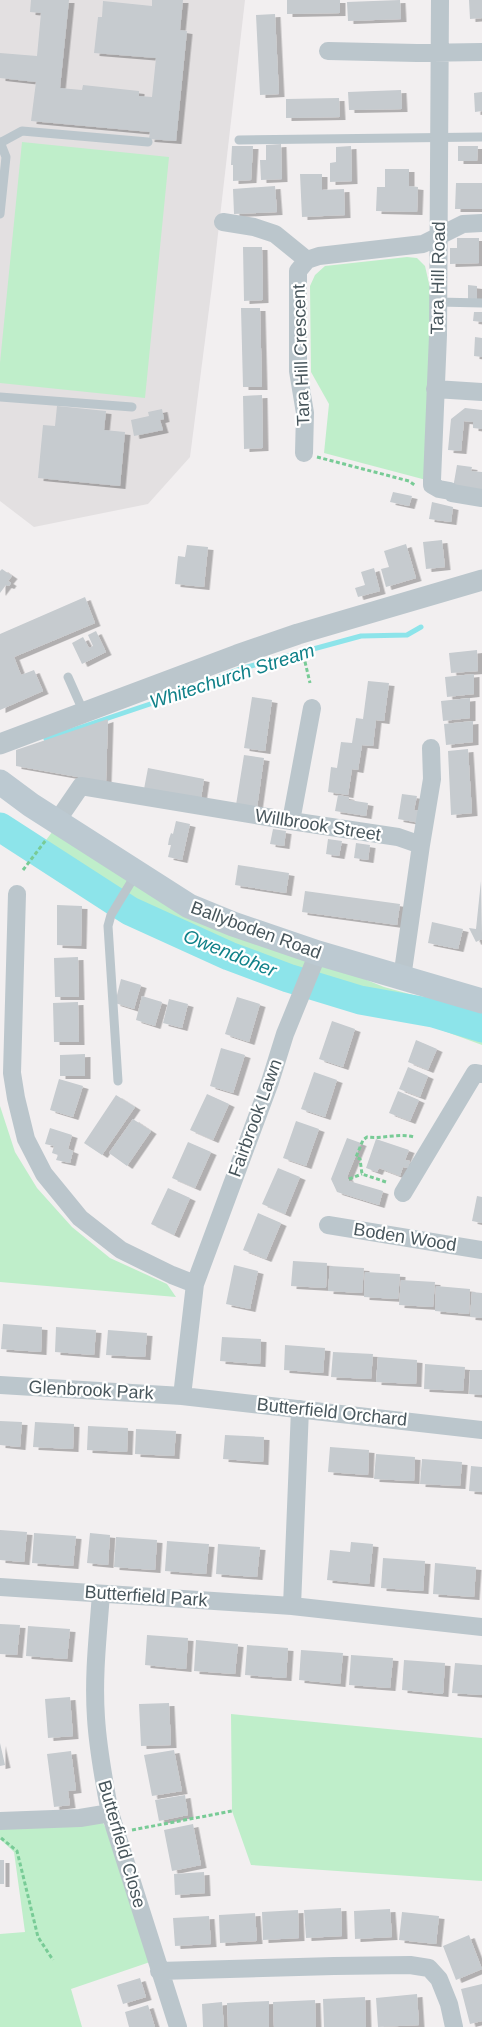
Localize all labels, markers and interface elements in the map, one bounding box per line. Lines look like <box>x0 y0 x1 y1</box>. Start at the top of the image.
street label: Tara Hill Road <box>427 221 449 335</box>
street label: Tara Hill Crescent <box>289 284 313 426</box>
water label: Whitechurch Stream <box>147 639 317 713</box>
street label: Willbrook Street <box>254 805 382 845</box>
street label: Ballyboden Road <box>188 897 324 963</box>
water label: Owendoher <box>181 925 280 981</box>
street label: Fairbrook Lawn <box>224 1056 286 1180</box>
street label: Boden Wood <box>352 1219 458 1255</box>
street label: Glenbrook Park <box>28 1377 155 1403</box>
street label: Butterfield Orchard <box>256 1394 408 1430</box>
street label: Butterfield Park <box>84 1582 209 1610</box>
street label: Butterfield Close <box>94 1778 150 1910</box>

